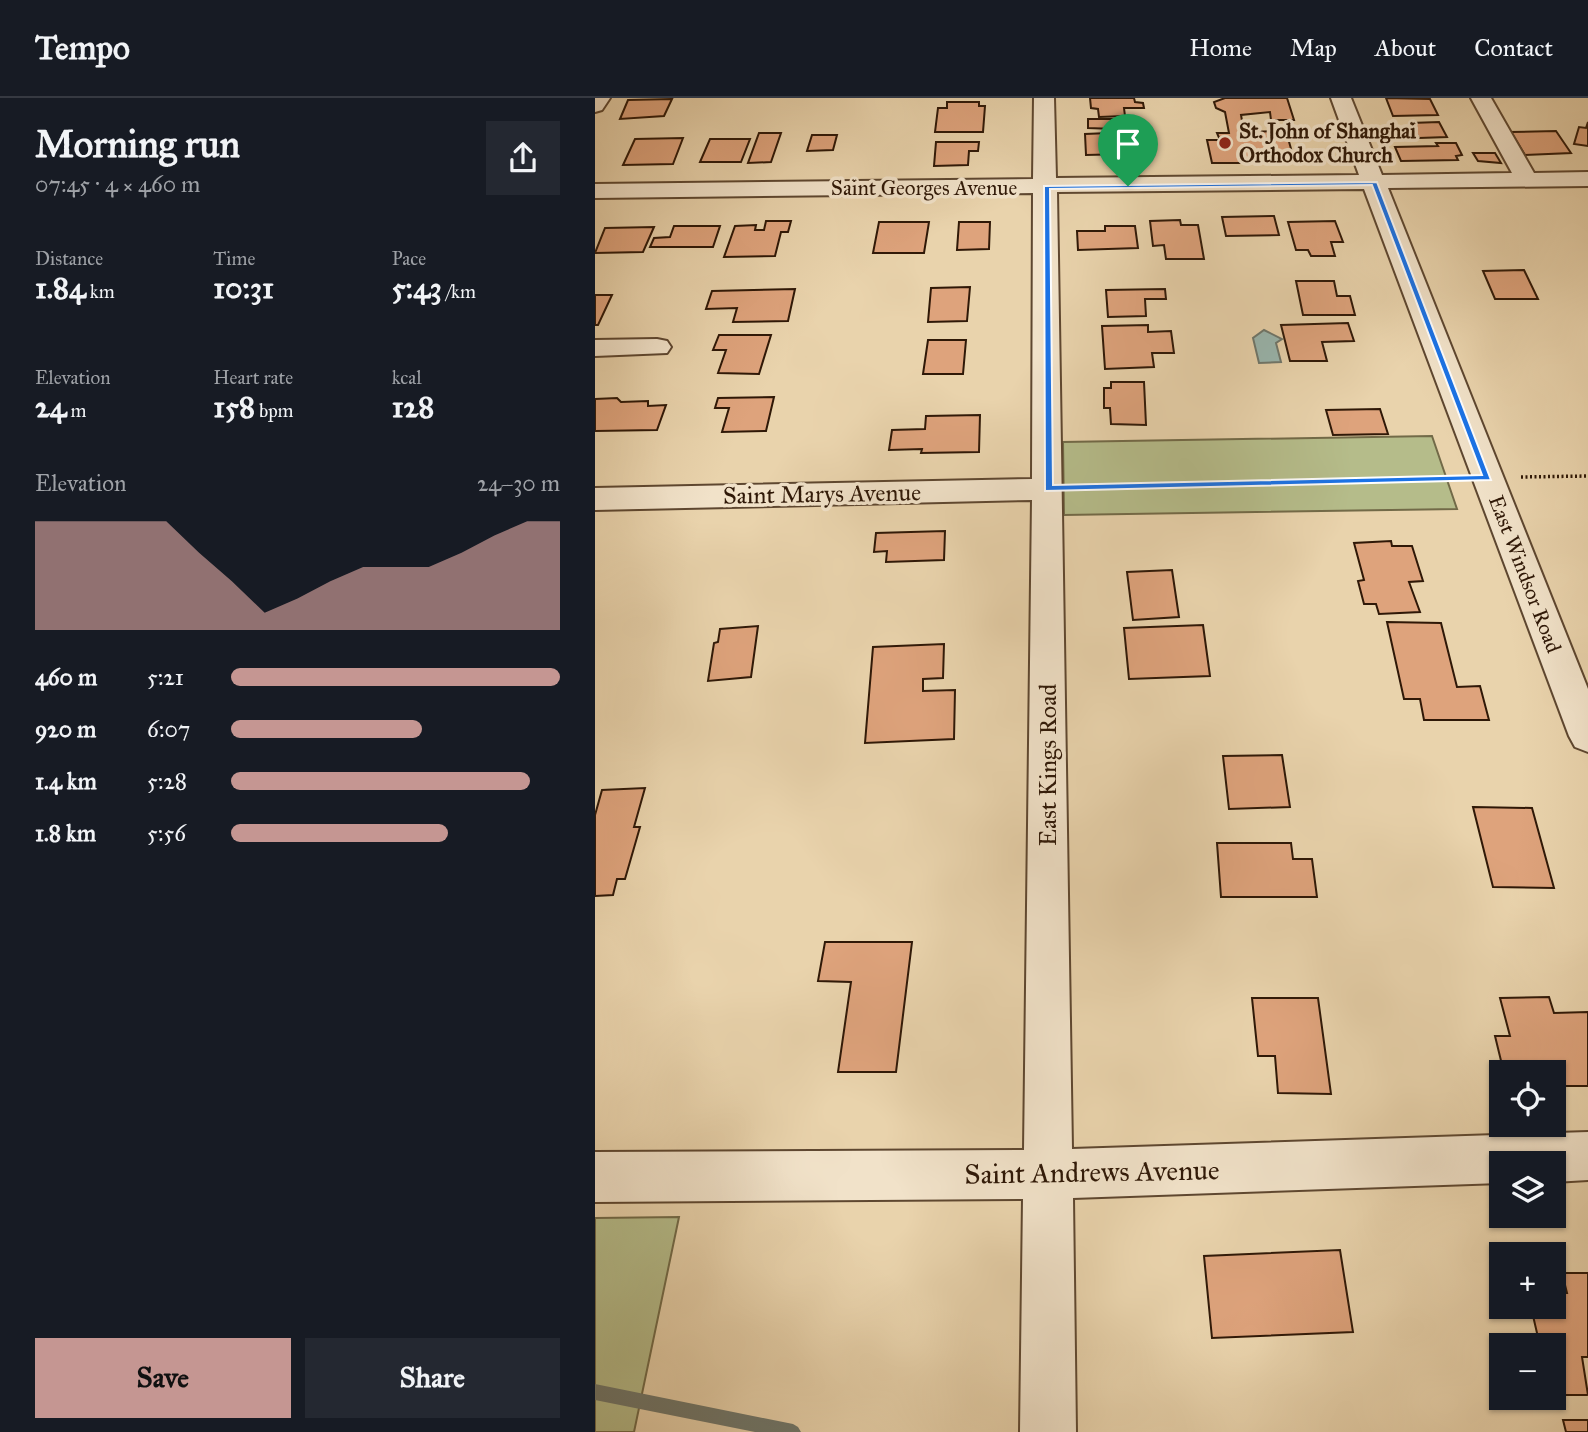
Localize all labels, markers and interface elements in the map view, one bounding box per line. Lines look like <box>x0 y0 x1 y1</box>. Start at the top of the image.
text: Tempo <box>35 28 130 68</box>
text: Home <box>1189 33 1252 63</box>
text: Map <box>1290 33 1337 63</box>
text: About <box>1375 33 1436 63</box>
text: Contact <box>1474 33 1553 63</box>
pin <box>1098 114 1158 186</box>
place label: St. John of Shanghai Orthodox Church <box>1239 118 1416 168</box>
text: Morning run <box>35 121 240 167</box>
button: share <box>486 121 560 195</box>
icon: arrive <box>1109 125 1147 163</box>
marker: St. John of Shanghai Orthodox Church <box>1217 135 1233 151</box>
text: 07:45 · 4 × 460 m <box>35 170 200 198</box>
street label: Saint Georges Avenue <box>831 175 1017 201</box>
text: Distance <box>35 247 103 270</box>
text: Time <box>213 247 255 270</box>
text: Pace <box>392 247 426 270</box>
text: 1.84 <box>35 270 86 306</box>
text: 10:31 <box>213 270 274 306</box>
text: 5:43 <box>392 270 442 306</box>
text: km <box>86 280 115 303</box>
text: /km <box>442 280 476 303</box>
text: Elevation <box>35 366 110 389</box>
text: Heart rate <box>213 366 293 389</box>
text: kcal <box>392 366 422 389</box>
text: 24 <box>35 389 67 425</box>
text: 158 <box>213 389 255 425</box>
text: 128 <box>392 389 434 425</box>
text: m <box>67 399 87 422</box>
text: bpm <box>255 399 294 422</box>
text: Elevation <box>35 469 126 497</box>
text: 24–30 m <box>477 469 560 497</box>
street label: Saint Marys Avenue <box>723 477 921 511</box>
street label: East Windsor Road <box>1483 492 1567 657</box>
text: 460 m <box>35 663 97 691</box>
text: 5:21 <box>147 663 184 691</box>
street label: East Kings Road <box>1033 684 1063 846</box>
text: 920 m <box>35 715 96 743</box>
text: 6:07 <box>147 715 190 743</box>
text: 1.4 km <box>35 767 97 795</box>
text: 5:28 <box>147 767 187 795</box>
text: 1.8 km <box>35 819 96 847</box>
text: 5:56 <box>147 819 186 847</box>
map controls <box>1489 1060 1566 1410</box>
button: locate <box>1489 1060 1566 1137</box>
button: layers <box>1489 1151 1566 1228</box>
street label: Saint Andrews Avenue <box>964 1152 1220 1192</box>
button: + <box>1489 1242 1566 1319</box>
button: − <box>1489 1333 1566 1410</box>
button: Save <box>35 1338 291 1418</box>
button: Share <box>305 1338 560 1418</box>

